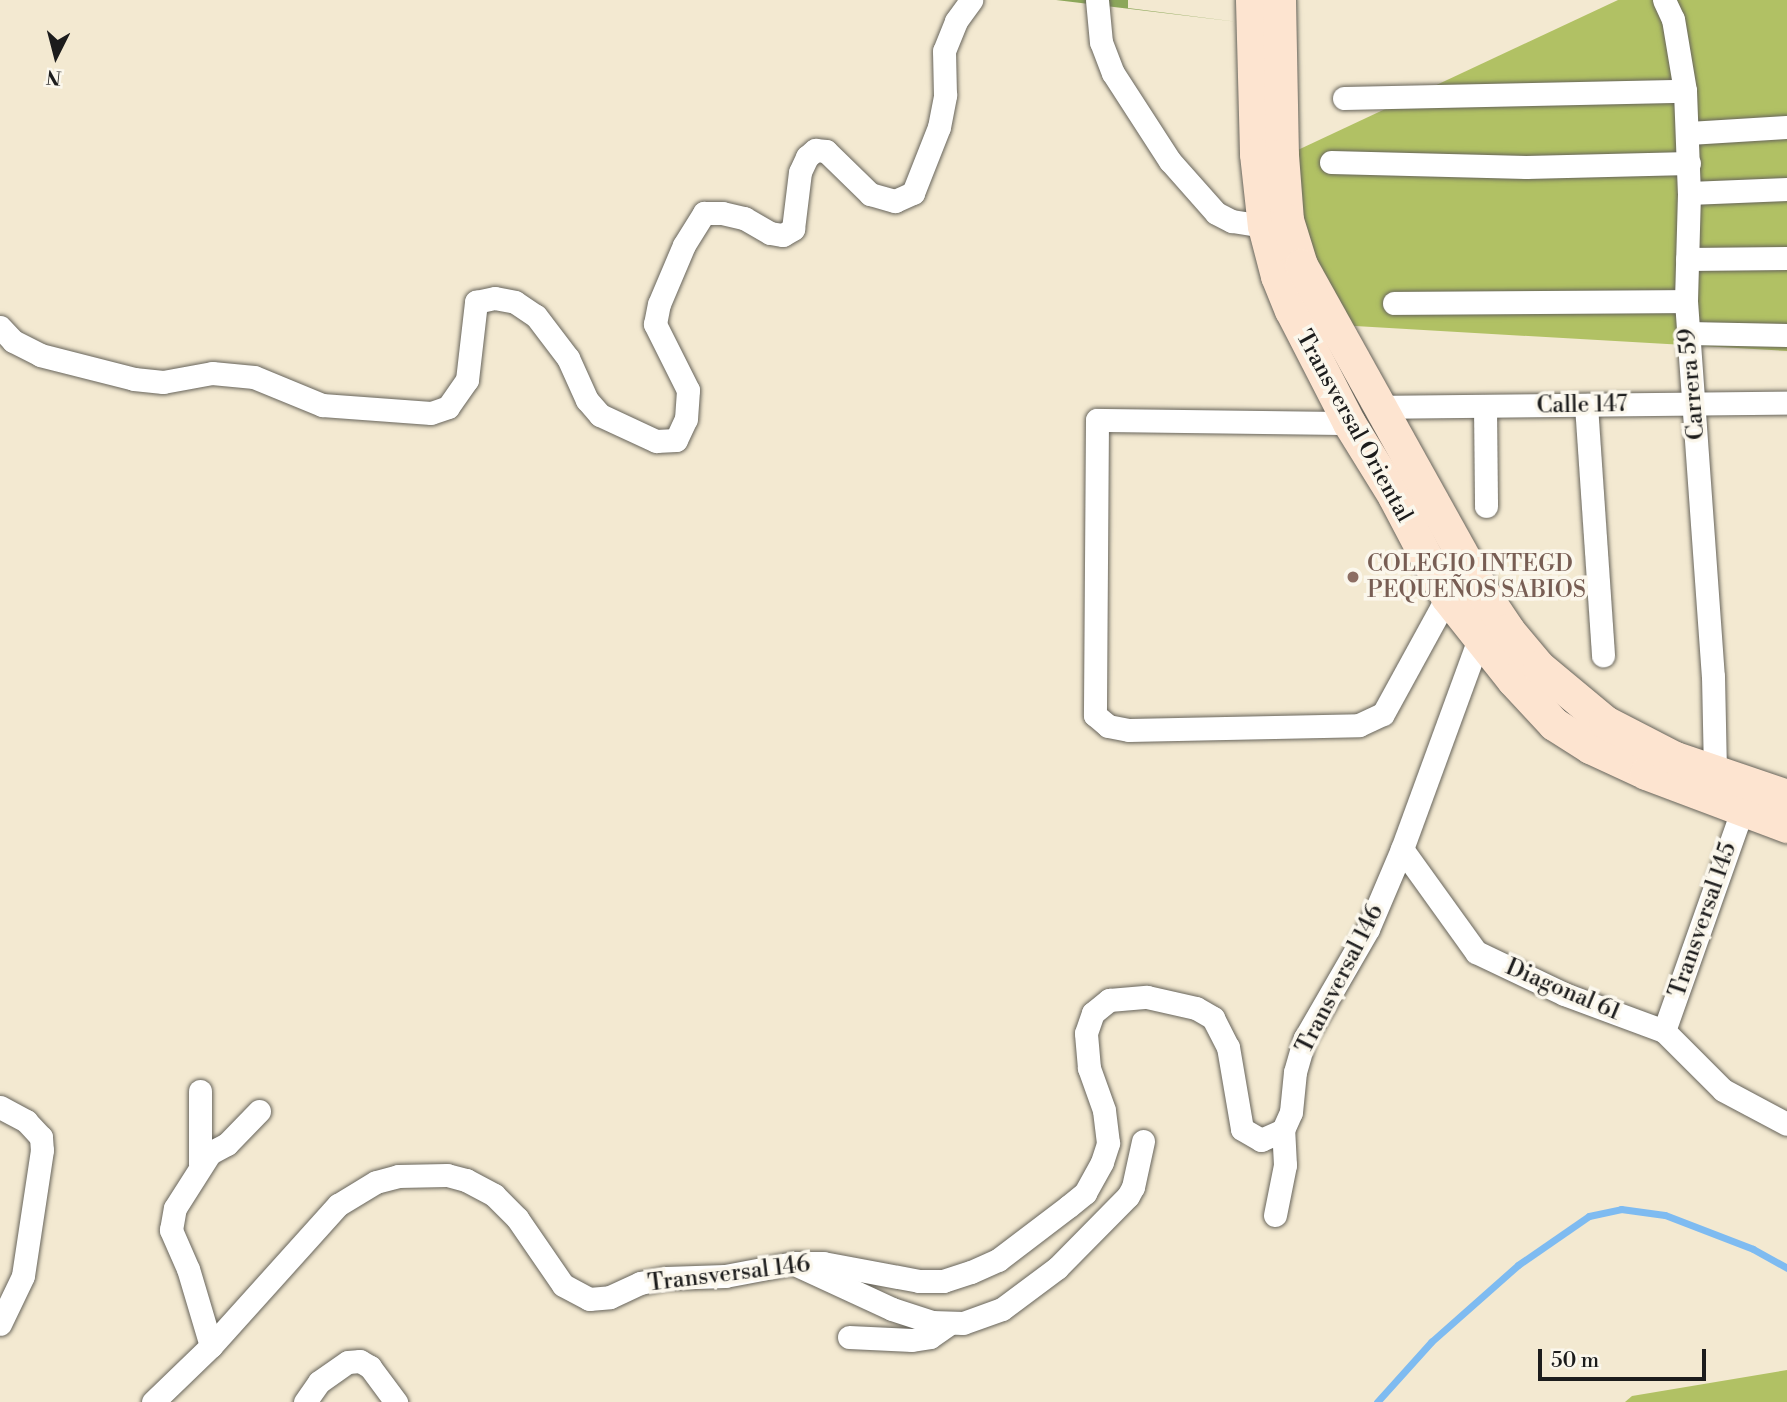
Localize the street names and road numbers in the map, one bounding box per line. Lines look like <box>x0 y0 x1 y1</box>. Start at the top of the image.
street label: Transversal Oriental <box>1290 325 1418 527</box>
street label: Carrera 59 <box>1673 327 1711 441</box>
street label: Calle 147 <box>1536 390 1628 420</box>
street label: Transversal 145 <box>1664 839 1742 1001</box>
street label: Transversal 146 <box>1291 900 1389 1058</box>
street label: Diagonal 61 <box>1501 953 1625 1027</box>
street label: Transversal 146 <box>646 1250 812 1298</box>

